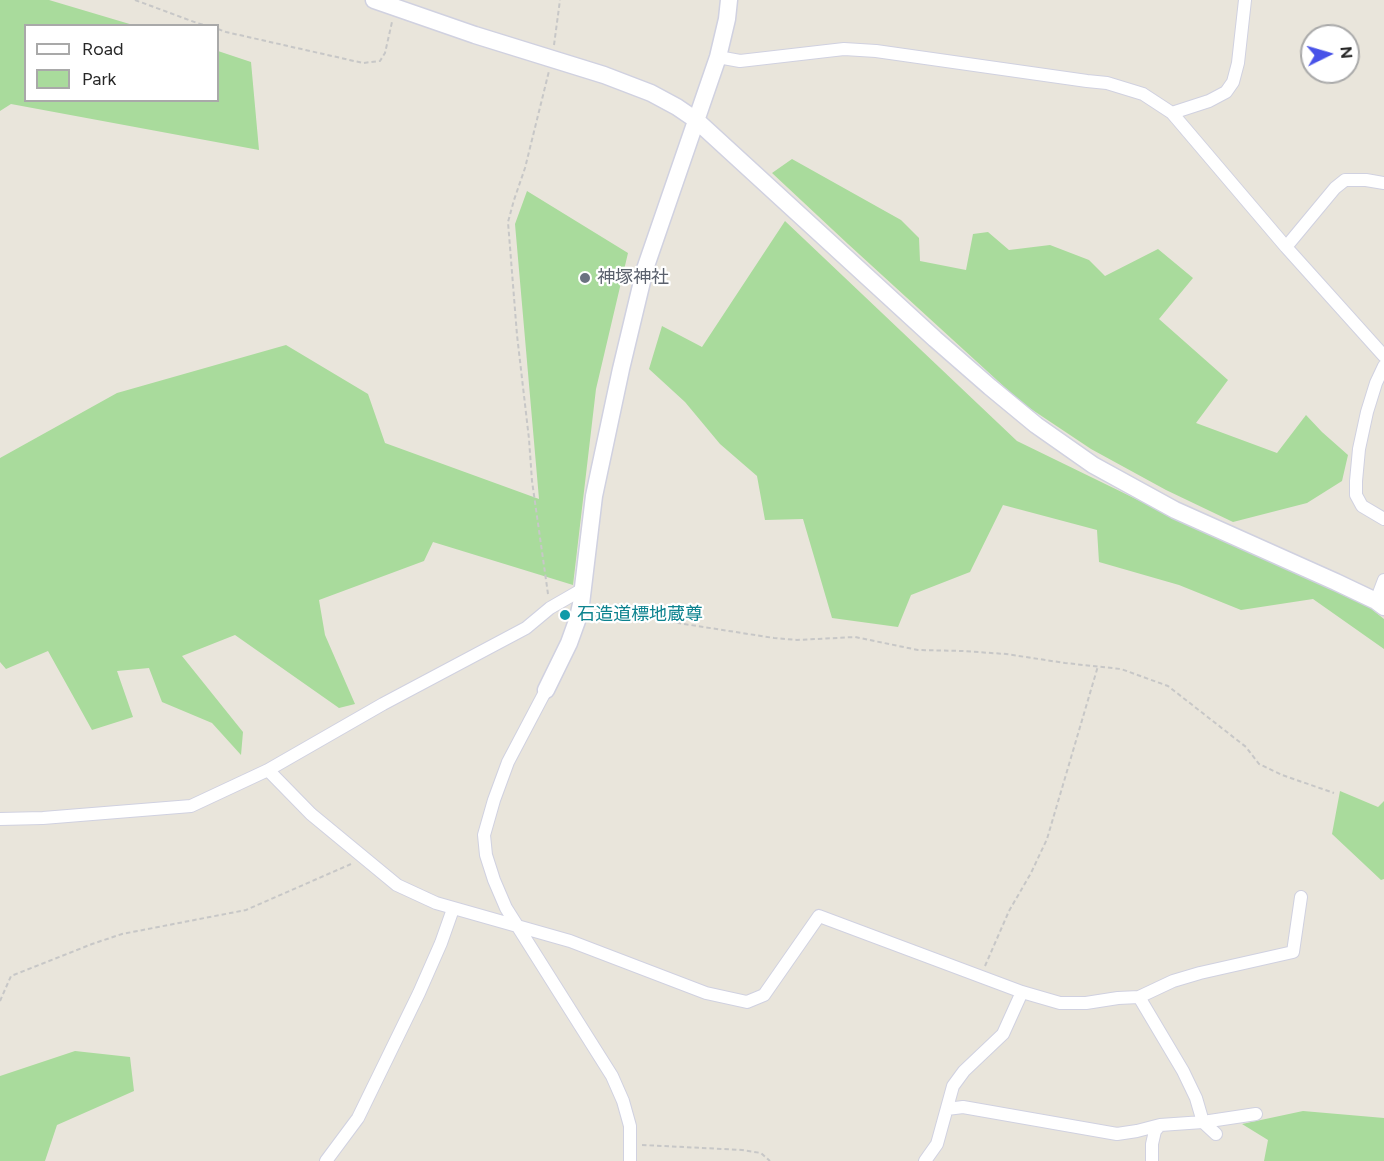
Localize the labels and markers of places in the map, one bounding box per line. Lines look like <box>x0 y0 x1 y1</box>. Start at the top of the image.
place label: 神塚神社 <box>597 267 669 289</box>
marker: 神塚神社 <box>578 271 592 285</box>
place label: 石造道標地蔵尊 <box>577 604 703 626</box>
marker: 石造道標地蔵尊 <box>558 608 572 622</box>

